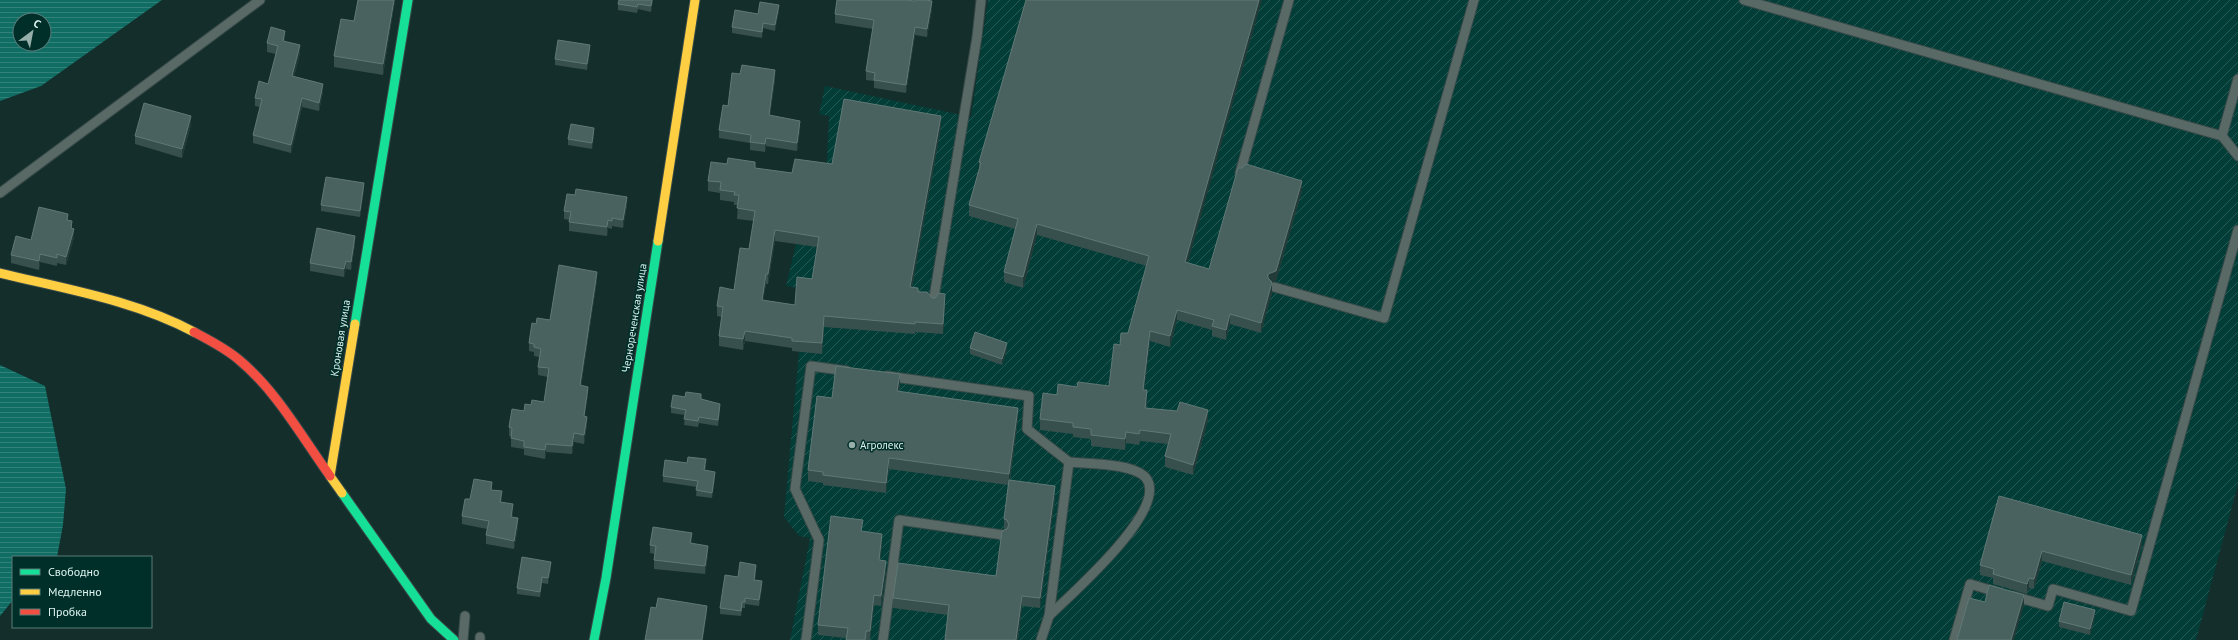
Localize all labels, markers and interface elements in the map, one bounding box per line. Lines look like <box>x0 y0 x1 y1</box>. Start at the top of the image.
north arrow <box>12 12 52 52</box>
text: С <box>31 16 44 31</box>
street label: Чернореченская улица <box>618 262 650 374</box>
street label: Кроновая улица <box>327 299 353 377</box>
place label: Агролекс <box>860 438 904 452</box>
marker: Агролекс <box>847 440 857 450</box>
legend <box>12 556 152 628</box>
text: Свободно <box>48 564 99 579</box>
text: Медленно <box>48 584 102 599</box>
text: Пробка <box>48 604 87 619</box>

